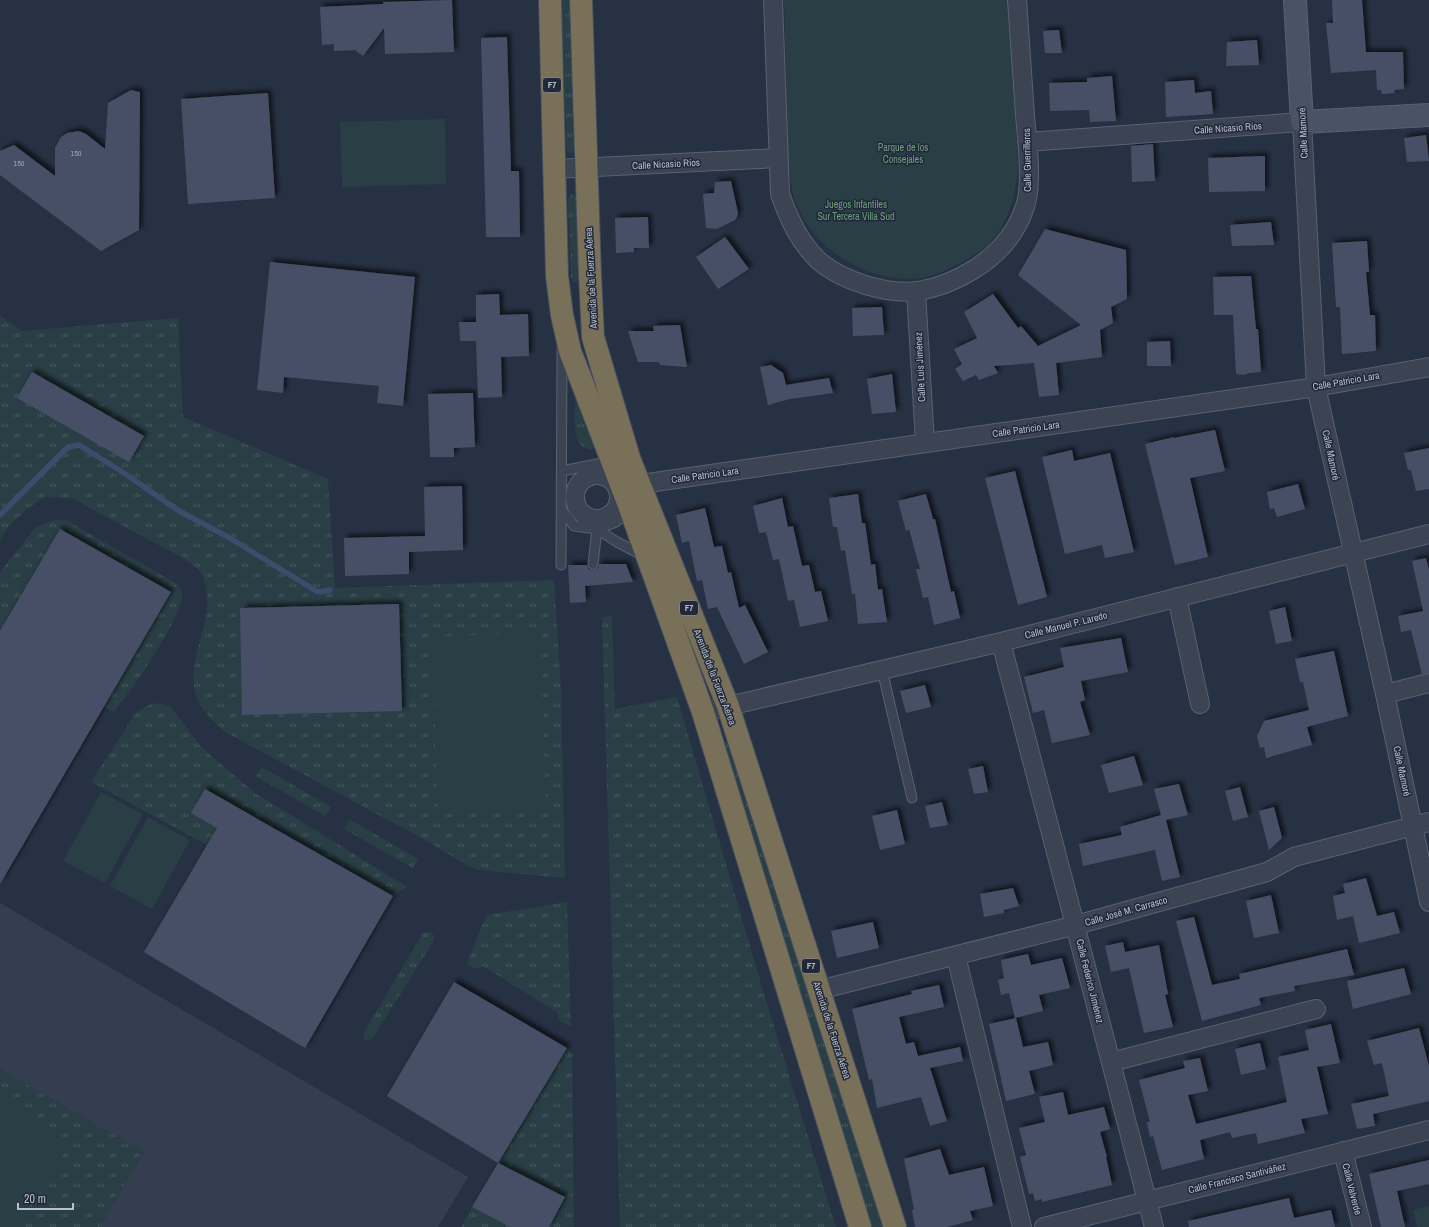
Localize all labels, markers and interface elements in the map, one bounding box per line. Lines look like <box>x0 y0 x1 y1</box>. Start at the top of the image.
road number: F7 <box>543 78 561 92</box>
street label: Calle Mamoré <box>1295 107 1311 159</box>
street label: Calle Nicasio Ríos <box>1194 119 1262 137</box>
street label: Calle Guerrilleros <box>1020 128 1034 192</box>
park label: Parque de los Consejales <box>878 141 928 166</box>
house number: 150 <box>71 148 82 158</box>
street label: Calle Nicasio Ríos <box>632 156 700 172</box>
house number: 150 <box>14 158 25 168</box>
park label: Juegos Infantiles Sur Tercera Villa Sud <box>817 198 895 223</box>
street label: Avenida de la Fuerza Aérea <box>582 227 600 330</box>
street label: Calle Luis Jiménez <box>912 332 928 402</box>
street label: Calle Patricio Lara <box>1311 369 1381 393</box>
street label: Calle Patricio Lara <box>991 418 1061 440</box>
street label: Calle Mamoré <box>1319 429 1343 482</box>
street label: Calle Patricio Lara <box>670 464 740 486</box>
road number: F7 <box>680 601 698 615</box>
street label: Calle Manuel P. Laredo <box>1023 608 1109 642</box>
street label: Avenida de la Fuerza Aérea <box>690 626 739 727</box>
street label: Calle Mamoré <box>1390 745 1414 798</box>
street label: Calle José M. Carrasco <box>1083 893 1169 929</box>
street label: Calle Federico Jiménez <box>1073 938 1107 1024</box>
road number: F7 <box>802 959 820 973</box>
street label: Avenida de la Fuerza Aérea <box>810 979 854 1081</box>
street label: Calle Francisco Santiváñez <box>1187 1160 1287 1196</box>
street label: Calle Valverde <box>1339 1162 1365 1217</box>
scale bar <box>18 1185 73 1211</box>
text: 20 m <box>24 1191 46 1207</box>

